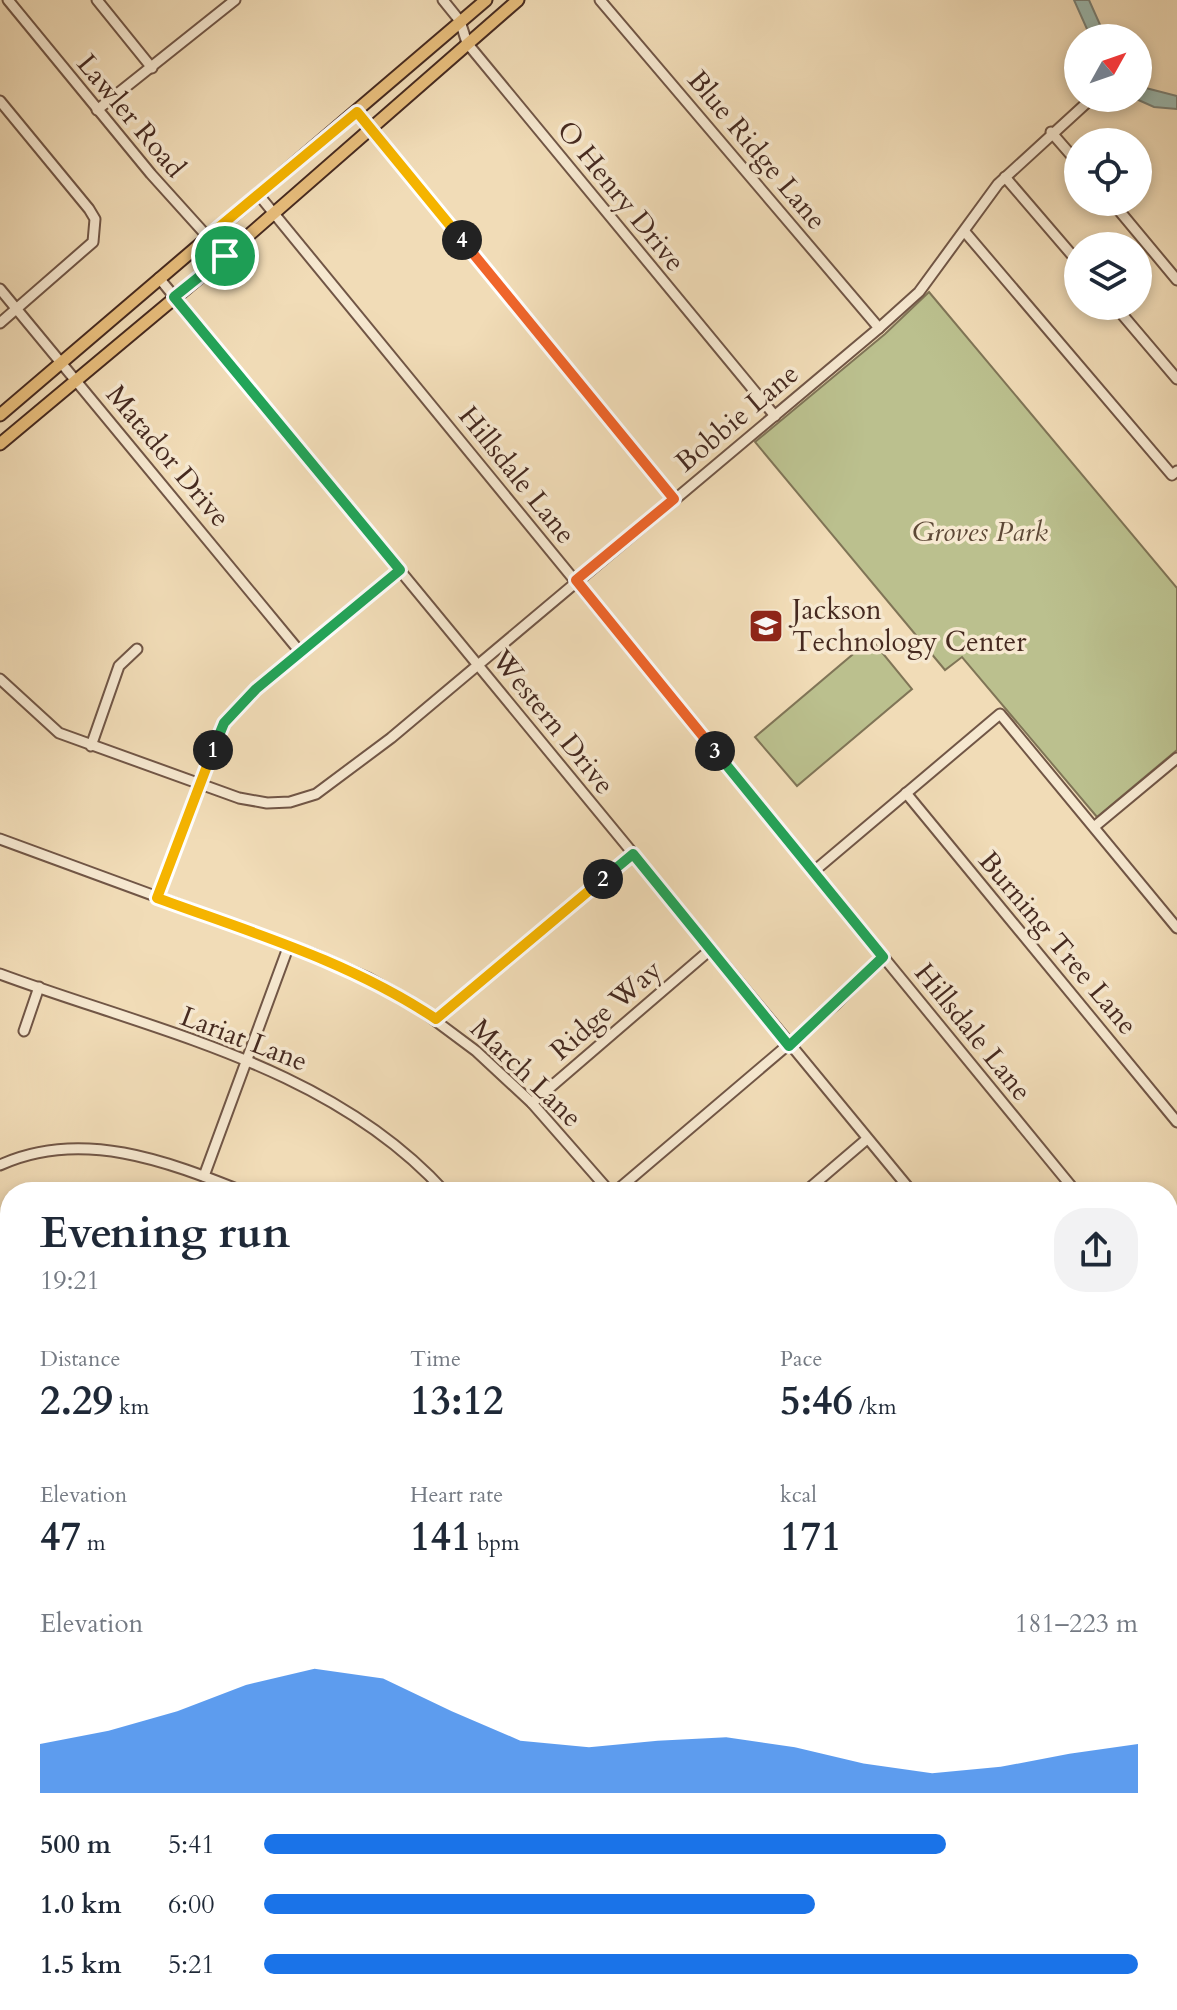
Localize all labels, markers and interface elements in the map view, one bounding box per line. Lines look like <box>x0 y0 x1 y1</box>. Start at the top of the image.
north arrow <box>1064 24 1152 112</box>
map controls <box>1064 24 1152 320</box>
street label: Lawler Road <box>68 46 194 186</box>
street label: Blue Ridge Lane <box>679 62 835 238</box>
street label: O Henry Drive <box>548 113 694 279</box>
button: locate <box>1064 128 1152 216</box>
pin: 4 <box>442 220 482 260</box>
pin <box>191 222 259 290</box>
text: 4 <box>456 225 468 255</box>
button: layers <box>1064 232 1152 320</box>
icon: arrive <box>203 234 247 278</box>
street label: Bobbie Lane <box>667 355 807 481</box>
street label: Matador Drive <box>97 377 239 535</box>
street label: Hillsdale Lane <box>450 398 584 552</box>
park label: Groves Park <box>912 513 1048 551</box>
place label: Jackson Technology Center <box>788 591 1027 661</box>
school or university icon: Jackson Technology Center <box>747 607 785 645</box>
street label: Western Drive <box>482 641 623 802</box>
pin: 1 <box>193 730 233 770</box>
pin: 3 <box>695 731 735 771</box>
text: 1 <box>207 735 219 765</box>
text: 3 <box>709 736 721 766</box>
street label: Burning Tree Lane <box>970 843 1146 1043</box>
pin: 2 <box>583 859 623 899</box>
text: 2 <box>597 864 609 894</box>
street label: Ridge Way <box>542 951 670 1069</box>
street label: Hillsdale Lane <box>906 955 1040 1109</box>
street label: Lariat Lane <box>175 997 313 1081</box>
street label: March Lane <box>462 1010 590 1136</box>
text: Evening run <box>40 1203 290 1263</box>
button: share <box>1054 1208 1138 1292</box>
text: 19:21 <box>40 1263 100 1298</box>
text: Distance <box>40 1344 120 1374</box>
text: Time <box>410 1344 461 1374</box>
text: Pace <box>780 1344 823 1374</box>
text: 2.29 <box>40 1374 113 1429</box>
text: 13:12 <box>410 1374 504 1429</box>
text: 5:46 <box>780 1374 853 1429</box>
text: km <box>113 1392 149 1422</box>
text: /km <box>853 1392 897 1422</box>
text: Elevation <box>40 1480 127 1510</box>
text: Heart rate <box>410 1480 503 1510</box>
text: kcal <box>780 1480 817 1510</box>
text: 47 <box>40 1510 81 1565</box>
text: 141 <box>410 1510 471 1565</box>
text: 171 <box>780 1510 841 1565</box>
text: m <box>81 1528 106 1558</box>
text: bpm <box>471 1528 520 1558</box>
text: Elevation <box>40 1606 143 1641</box>
text: 181–223 m <box>1015 1606 1138 1641</box>
text: 500 m <box>40 1827 111 1862</box>
text: 5:41 <box>168 1827 215 1862</box>
text: 1.0 km <box>40 1887 121 1922</box>
text: 6:00 <box>168 1887 215 1922</box>
text: 1.5 km <box>40 1947 121 1982</box>
text: 5:21 <box>168 1947 215 1982</box>

